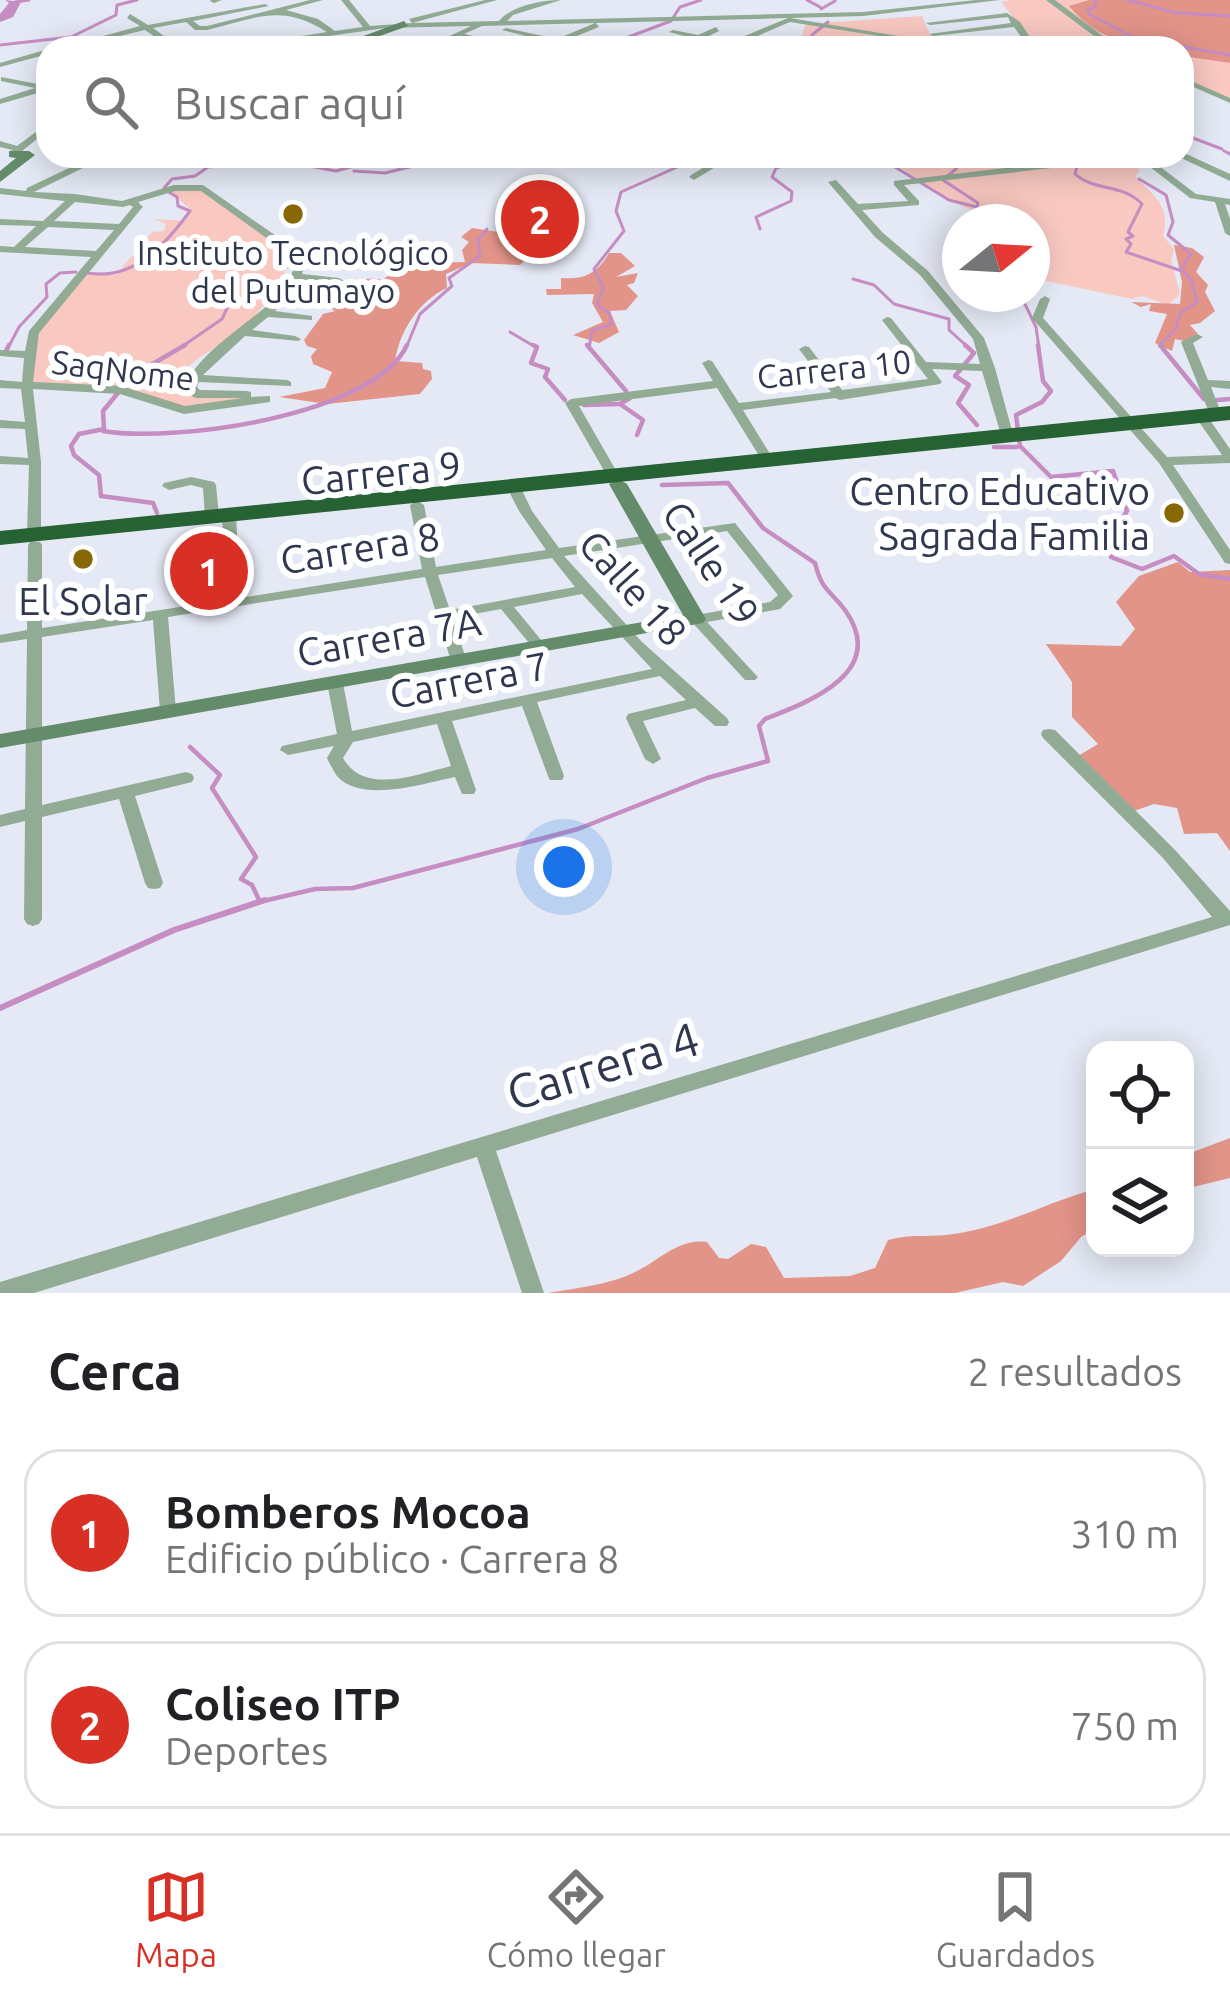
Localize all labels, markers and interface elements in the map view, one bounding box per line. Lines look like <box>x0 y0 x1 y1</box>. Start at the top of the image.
search box <box>36 36 1194 168</box>
icon: search <box>78 69 144 135</box>
text: Buscar aquí <box>174 77 405 128</box>
pin: 2 <box>501 174 579 264</box>
marker: Instituto Tecnológico del Putumayo <box>280 201 306 227</box>
north arrow <box>942 204 1050 312</box>
place label: Instituto Tecnológico del Putumayo <box>137 234 449 309</box>
street label: SaqNome <box>50 342 196 397</box>
street label: Carrera 10 <box>755 342 913 395</box>
street label: Carrera 9 <box>299 443 463 502</box>
place label: Centro Educativo Sagrada Familia <box>849 469 1150 557</box>
street label: Calle 19 <box>655 493 768 632</box>
marker: Centro Educativo Sagrada Familia <box>1161 500 1187 526</box>
street label: Carrera 8 <box>277 514 443 581</box>
street label: Calle 18 <box>571 522 696 654</box>
pin: 1 <box>170 526 248 616</box>
marker: El Solar <box>70 546 96 572</box>
place label: El Solar <box>18 579 148 622</box>
street label: Carrera 7A <box>294 599 484 674</box>
street label: Carrera 7 <box>386 643 552 716</box>
your location <box>534 837 594 897</box>
street label: Carrera 4 <box>500 1010 705 1120</box>
map controls <box>1086 1041 1194 1257</box>
button: locate <box>1086 1041 1194 1149</box>
button: layers <box>1086 1149 1194 1257</box>
text: Cerca <box>48 1342 182 1400</box>
text: 2 resultados <box>968 1350 1182 1393</box>
text: Bomberos Mocoa <box>165 1486 531 1537</box>
text: 1 <box>79 1512 101 1555</box>
text: 310 m <box>1070 1512 1179 1555</box>
text: Edificio público · Carrera 8 <box>165 1537 619 1580</box>
text: Coliseo ITP <box>165 1678 401 1729</box>
text: 2 <box>79 1704 101 1747</box>
text: 750 m <box>1070 1704 1179 1747</box>
text: Deportes <box>165 1729 328 1772</box>
tab: Mapa <box>135 1864 217 1973</box>
tab: Cómo llegar <box>487 1864 666 1973</box>
tab: Guardados <box>936 1864 1095 1973</box>

